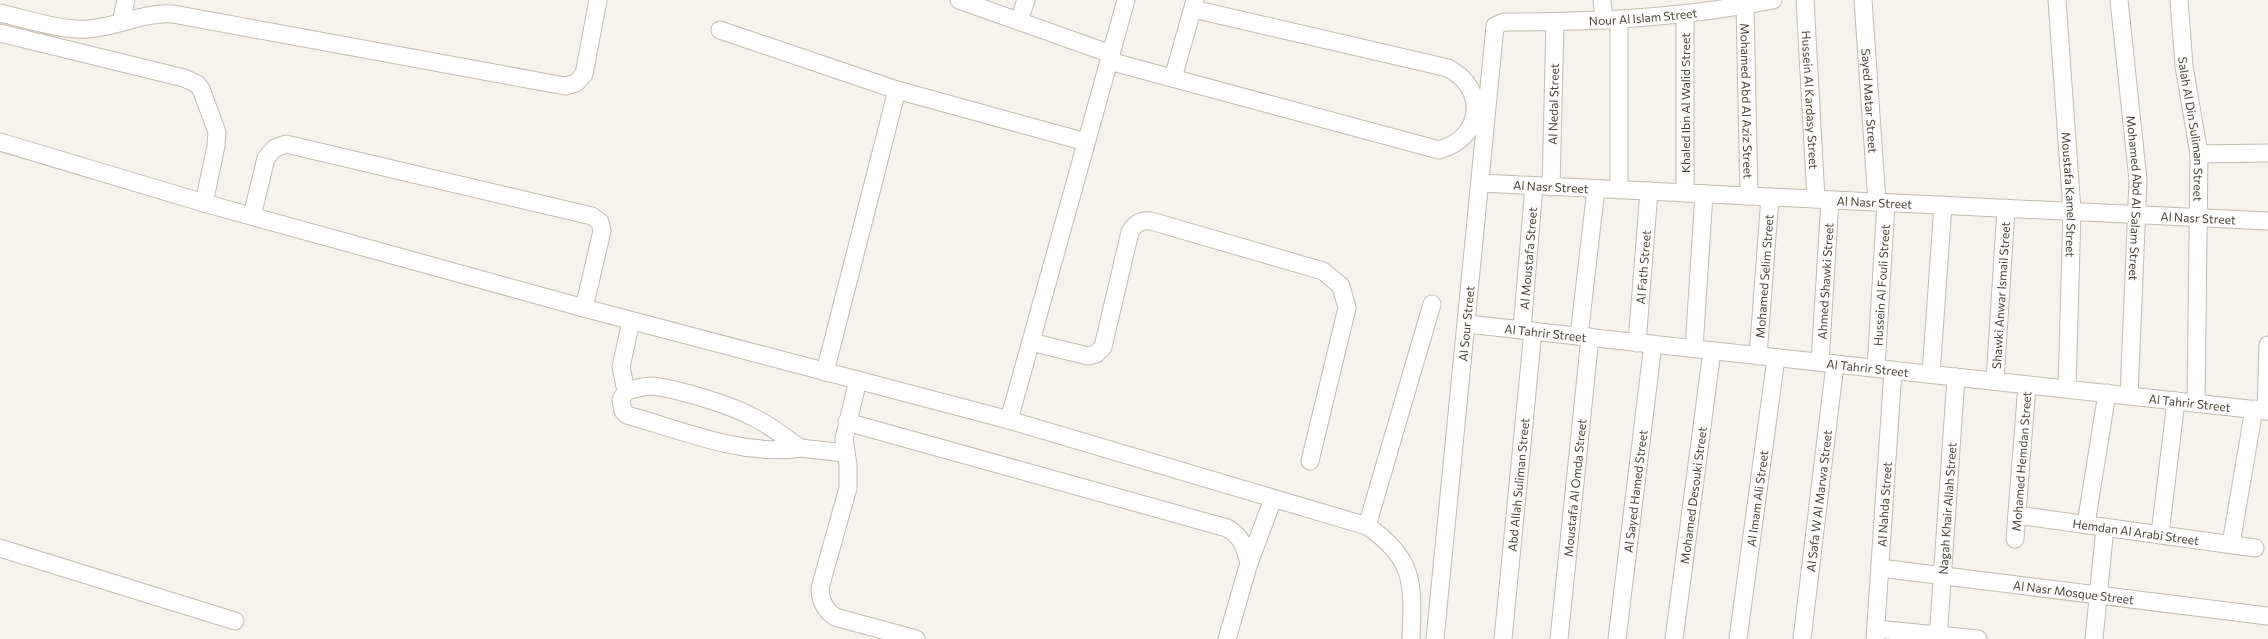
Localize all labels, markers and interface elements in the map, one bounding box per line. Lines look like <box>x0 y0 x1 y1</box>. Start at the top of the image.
street label: Nour Al Islam Street <box>1589 5 1698 28</box>
street label: Mohamed Abd Al Aziz Street <box>1738 23 1756 179</box>
street label: Hussein Al Kardasy Street <box>1800 30 1821 170</box>
street label: Khaled Ibn Al Walid Street <box>1678 33 1692 173</box>
street label: Sayed Matar Street <box>1859 48 1881 154</box>
street label: Salah Al Din Suliman Street <box>2176 56 2206 202</box>
street label: Al Nedal Street <box>1545 63 1561 145</box>
street label: Mohamed Abd Al Salam Street <box>2124 115 2145 281</box>
street label: Moustafa Kamel Street <box>2059 131 2079 258</box>
street label: Al Nasr Street <box>1513 178 1589 195</box>
street label: Al Nasr Street <box>1836 193 1913 211</box>
street label: Al Moustafa Street <box>1517 206 1539 310</box>
street label: Al Nasr Street <box>2160 209 2236 226</box>
street label: Mohamed Selim Street <box>1752 214 1776 339</box>
street label: Shawki Anwar Ismail Street <box>1989 221 2012 369</box>
street label: Ahmed Shawki Street <box>1814 222 1836 340</box>
street label: Hussein Al Fouli Street <box>1870 224 1892 346</box>
street label: Al Fath Street <box>1633 229 1653 305</box>
street label: Al Sour Street <box>1455 285 1477 362</box>
street label: Al Tahrir Street <box>1504 321 1587 344</box>
street label: Al Tahrir Street <box>1826 356 1909 379</box>
street label: Mohamed Hemdan Street <box>2009 391 2033 532</box>
street label: Al Tahrir Street <box>2148 391 2232 414</box>
street label: Abd Allah Suliman Street <box>1505 417 1532 552</box>
street label: Moustafa Al Omda Street <box>1560 418 1589 557</box>
street label: Mohamed Desouki Street <box>1677 426 1709 565</box>
street label: Al Sayed Hamed Street <box>1621 429 1650 553</box>
street label: Al Safa W Al Marwa Street <box>1803 429 1834 573</box>
street label: Nagah Khair Allah Street <box>1935 442 1959 575</box>
street label: Al Imam Ali Street <box>1744 449 1770 547</box>
street label: Al Nahda Street <box>1874 461 1894 547</box>
street label: Hemdan Al Arabi Street <box>2072 516 2200 547</box>
street label: Al Nasr Mosque Street <box>2012 578 2135 606</box>

